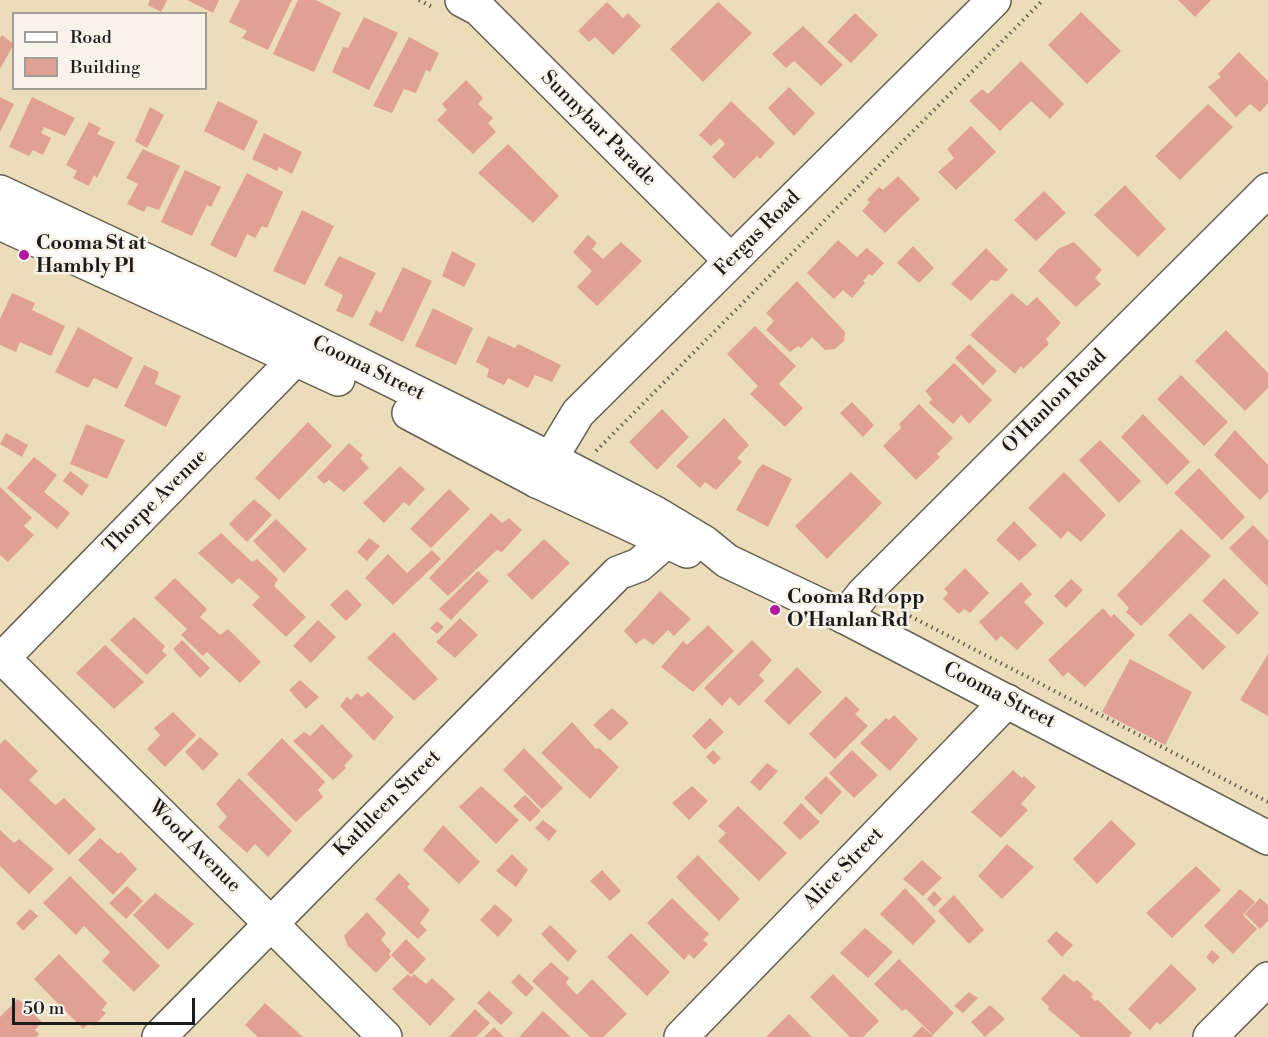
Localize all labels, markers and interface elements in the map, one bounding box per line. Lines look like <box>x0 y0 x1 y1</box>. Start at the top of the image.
legend <box>12 12 207 90</box>
text: Road <box>70 26 112 49</box>
text: Building <box>70 56 140 79</box>
street label: Sunnybar Parade <box>535 66 661 192</box>
street label: Fergus Road <box>710 186 806 282</box>
place label: Cooma St at Hambly Pl <box>36 232 146 279</box>
marker: Cooma St at Hambly Pl <box>17 248 31 262</box>
street label: Cooma Street <box>308 331 428 407</box>
street label: O'Hanlon Road <box>998 345 1112 459</box>
street label: Thorpe Avenue <box>99 445 213 559</box>
place label: Cooma Rd opp O'Hanlan Rd <box>787 586 925 633</box>
marker: Cooma Rd opp O'Hanlan Rd <box>768 603 782 617</box>
street label: Cooma Street <box>939 658 1059 734</box>
street label: Kathleen Street <box>330 746 446 862</box>
street label: Wood Avenue <box>143 796 245 898</box>
street label: Alice Street <box>799 823 889 915</box>
scale bar <box>15 986 198 1024</box>
text: 50 m <box>23 997 64 1020</box>

